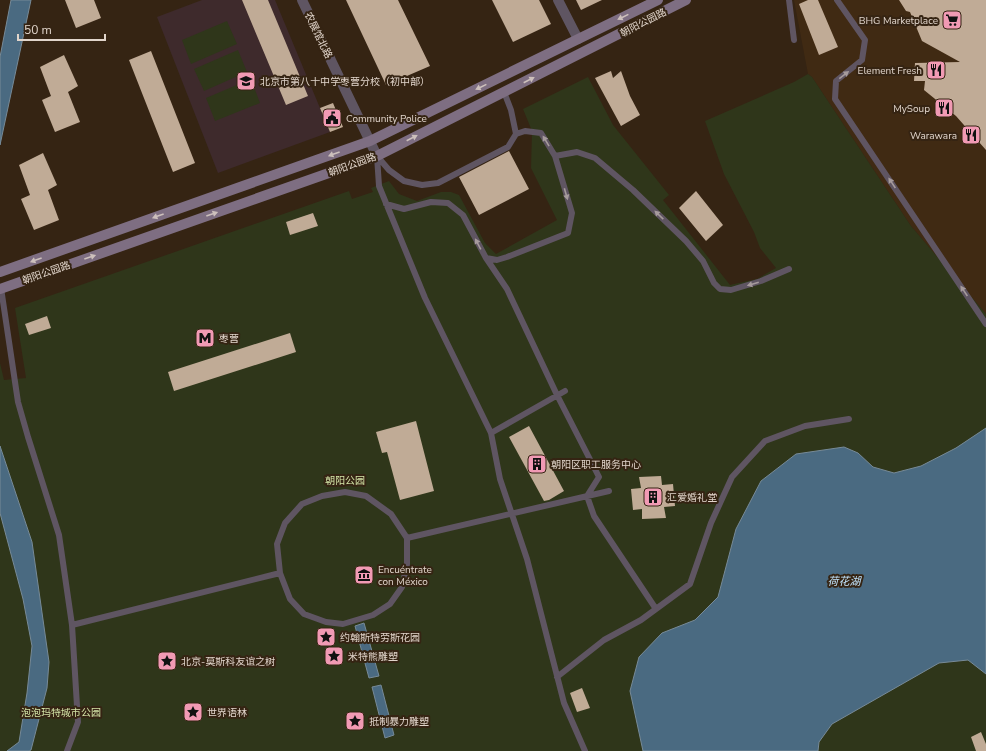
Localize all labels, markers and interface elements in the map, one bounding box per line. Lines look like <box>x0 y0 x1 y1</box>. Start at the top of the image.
street label: 朝阳公园路 <box>618 5 669 40</box>
supermarket icon: BHG Marketplace <box>941 9 963 31</box>
street label: 农展馆北路 <box>301 10 335 61</box>
one-way arrow <box>617 14 629 20</box>
place label: BHG Marketplace <box>859 14 938 28</box>
scale bar <box>18 16 105 42</box>
text: 50 m <box>24 22 52 38</box>
restaurant icon: Element Fresh <box>925 59 947 81</box>
place label: Element Fresh <box>858 64 922 78</box>
school or university icon: 北京市第八十中学枣营分校（初中部） <box>235 70 257 92</box>
one-way arrow <box>838 70 849 79</box>
place label: 北京市第八十中学枣营分校（初中部） <box>260 75 430 89</box>
one-way arrow <box>523 77 534 83</box>
one-way arrow <box>475 84 487 90</box>
restaurant icon: MySoup <box>933 97 955 119</box>
place label: MySoup <box>893 102 930 116</box>
public building icon: Community Police <box>321 107 343 129</box>
place label: Community Police <box>346 112 427 126</box>
restaurant icon: Warawara <box>960 124 982 146</box>
place label: Warawara <box>910 129 957 143</box>
one-way arrow <box>407 135 418 141</box>
one-way arrow <box>543 135 550 147</box>
street label: 朝阳公园路 <box>326 150 378 180</box>
one-way arrow <box>327 151 339 157</box>
one-way arrow <box>888 178 896 189</box>
one-way arrow <box>563 188 569 200</box>
one-way arrow <box>654 210 664 220</box>
one-way arrow <box>207 211 219 217</box>
one-way arrow <box>152 213 164 219</box>
one-way arrow <box>475 238 481 250</box>
one-way arrow <box>84 254 96 260</box>
one-way arrow <box>29 257 41 263</box>
street label: 朝阳公园路 <box>20 258 72 288</box>
one-way arrow <box>747 281 759 287</box>
one-way arrow <box>960 286 968 296</box>
metro station icon: 枣营 <box>194 327 216 349</box>
place label: 枣营 <box>218 332 239 346</box>
building icon: 朝阳区职工服务中心 <box>526 453 548 475</box>
place label: 朝阳区职工服务中心 <box>551 458 641 472</box>
park label: 朝阳公园 <box>325 474 365 488</box>
building icon: 汇爱婚礼堂 <box>642 486 664 508</box>
place label: 汇爱婚礼堂 <box>667 491 717 505</box>
place label: Encuéntrate con México <box>378 563 432 589</box>
museum icon: Encuéntrate con México <box>353 564 375 586</box>
water label: 荷花湖 <box>828 574 862 589</box>
place icon: 约翰斯特劳斯花园 <box>315 626 337 648</box>
place label: 约翰斯特劳斯花园 <box>340 631 420 645</box>
place icon: 米特熊雕塑 <box>323 645 345 667</box>
place icon: 北京-莫斯科友谊之树 <box>156 650 178 672</box>
place label: 米特熊雕塑 <box>348 650 398 664</box>
place label: 北京-莫斯科友谊之树 <box>181 655 275 669</box>
place icon: 世界语林 <box>182 701 204 723</box>
park label: 泡泡玛特城市公园 <box>21 706 101 720</box>
place label: 世界语林 <box>207 706 247 720</box>
place icon: 抵制暴力雕塑 <box>344 710 366 732</box>
place label: 抵制暴力雕塑 <box>369 715 429 729</box>

